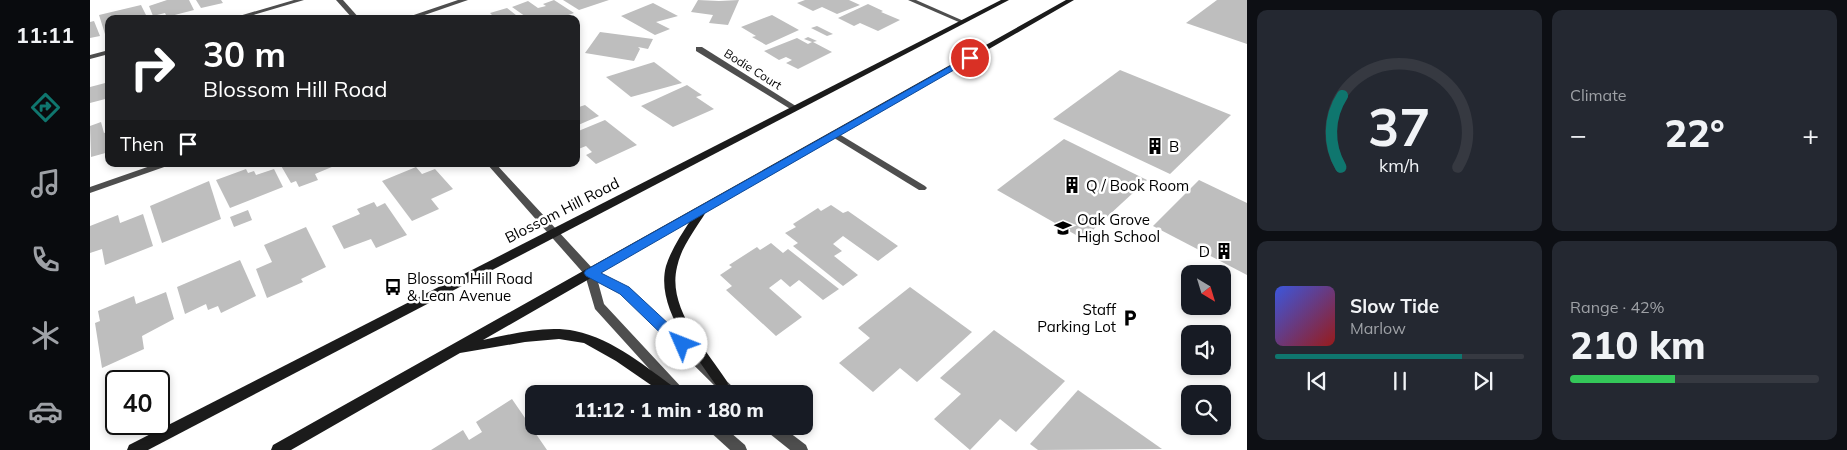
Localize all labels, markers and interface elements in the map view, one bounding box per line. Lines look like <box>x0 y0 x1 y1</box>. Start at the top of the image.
text: 11:11 <box>16 21 74 49</box>
text: 30 m <box>203 32 286 76</box>
icon: right <box>120 35 185 100</box>
pin <box>949 37 991 79</box>
icon: arrive <box>956 44 984 72</box>
street label: Bodie Court <box>721 45 785 93</box>
text: Blossom Hill Road <box>203 75 387 103</box>
text: Climate <box>1570 85 1626 105</box>
icon: directions <box>28 90 63 125</box>
text: 37 <box>1368 94 1431 159</box>
text: 22° <box>1664 109 1725 157</box>
text: − <box>1570 117 1587 152</box>
text: + <box>1802 117 1819 152</box>
icon: arrive <box>174 130 202 158</box>
text: Then <box>120 132 164 156</box>
building icon: B <box>1145 136 1165 156</box>
place label: B <box>1169 137 1179 156</box>
text: km/h <box>1379 154 1420 176</box>
icon: music <box>28 166 63 201</box>
street label: Blossom Hill Road <box>502 173 622 247</box>
building icon: Q / Book Room <box>1062 175 1082 195</box>
place label: Q / Book Room <box>1086 176 1189 195</box>
place label: Oak Grove High School <box>1077 210 1160 246</box>
school or university icon: Oak Grove High School <box>1053 218 1073 238</box>
building icon: D <box>1214 241 1234 261</box>
icon: phone <box>28 242 63 277</box>
place label: D <box>1199 242 1210 261</box>
north arrow <box>1181 265 1231 315</box>
map controls <box>1181 265 1231 435</box>
place label: Blossom Hill Road & Lean Avenue <box>407 269 533 305</box>
bus stop icon: Blossom Hill Road & Lean Avenue <box>383 277 403 297</box>
text: Slow Tide <box>1350 294 1439 318</box>
text: Range · 42% <box>1570 297 1665 317</box>
place label: Staff Parking Lot <box>1037 300 1117 336</box>
parking icon: Staff Parking Lot <box>1120 308 1140 328</box>
position arrow <box>655 317 707 369</box>
icon: climate <box>28 318 63 353</box>
text: Marlow <box>1350 318 1406 338</box>
text: 210 km <box>1570 321 1706 369</box>
button: sound <box>1181 325 1231 375</box>
icon: previous <box>1303 367 1331 395</box>
icon: pause <box>1386 367 1414 395</box>
icon: next <box>1469 367 1497 395</box>
speed limit sign: 40 <box>105 370 170 435</box>
button: search <box>1181 385 1231 435</box>
icon: car <box>28 394 63 429</box>
text: 11:12 · 1 min · 180 m <box>574 398 764 422</box>

